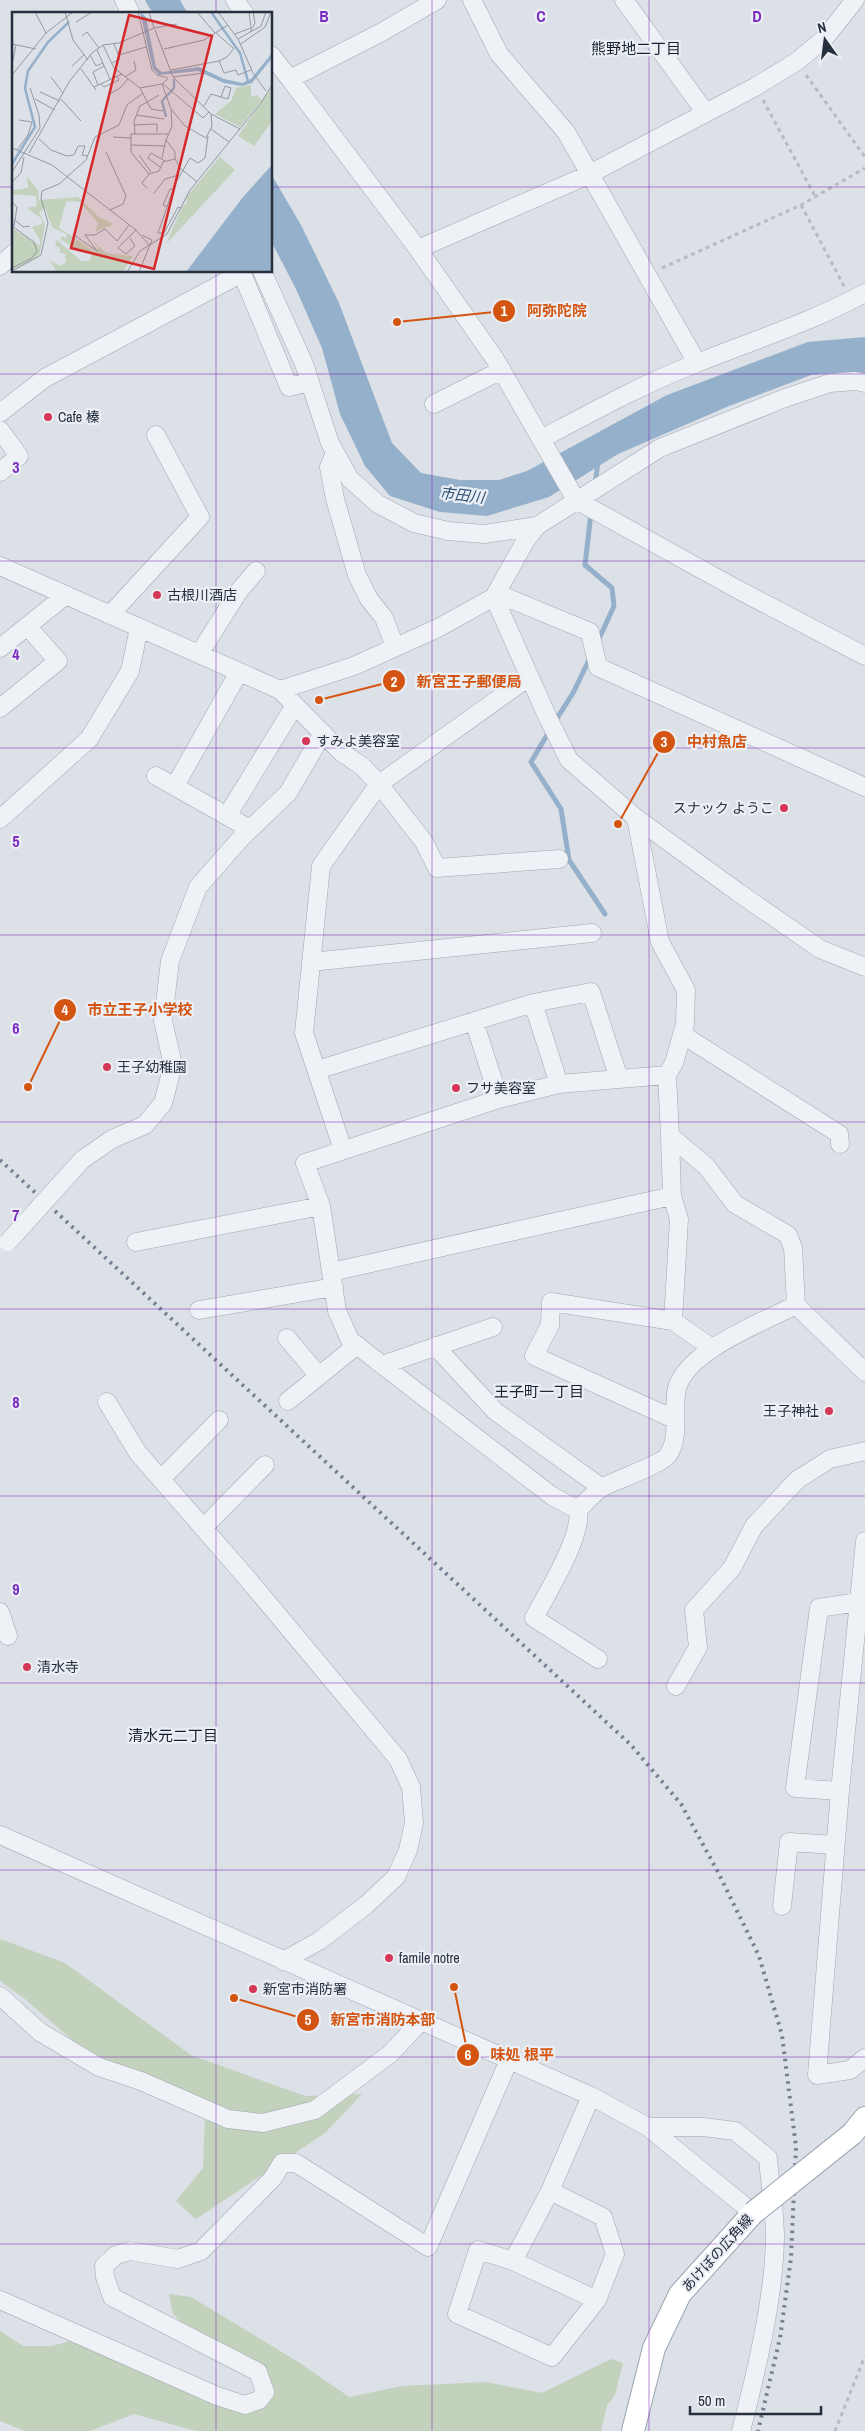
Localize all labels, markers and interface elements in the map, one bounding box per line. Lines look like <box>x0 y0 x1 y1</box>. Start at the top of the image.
text: B <box>319 5 329 27</box>
text: C <box>536 5 546 27</box>
text: D <box>752 5 762 27</box>
inset map <box>12 12 272 272</box>
north arrow <box>800 15 850 65</box>
text: N <box>816 18 828 37</box>
district label: 熊野地二丁目 <box>591 38 681 59</box>
callout: 阿弥陀院 <box>492 296 597 326</box>
text: 1 <box>501 300 508 321</box>
text: 阿弥陀院 <box>527 300 587 321</box>
place label: Cafe 榛 <box>58 408 99 426</box>
marker: Cafe 榛 <box>42 411 54 423</box>
text: 3 <box>12 456 20 478</box>
water label: 市田川 <box>438 482 488 508</box>
place label: 古根川酒店 <box>167 586 237 604</box>
marker: 古根川酒店 <box>151 589 163 601</box>
text: 4 <box>12 643 20 665</box>
callout: 新宮王子郵便局 <box>381 666 531 696</box>
text: 2 <box>391 671 398 692</box>
text: 新宮王子郵便局 <box>416 671 522 692</box>
callout: 中村魚店 <box>652 727 757 757</box>
text: 3 <box>661 731 668 752</box>
text: 中村魚店 <box>687 731 747 752</box>
place label: すみよ美容室 <box>316 732 400 750</box>
marker: すみよ美容室 <box>300 735 312 747</box>
place label: スナック ようこ <box>673 799 774 817</box>
marker: スナック ようこ <box>778 802 790 814</box>
text: 5 <box>12 830 20 852</box>
callout: 市立王子小学校 <box>52 995 202 1025</box>
text: 4 <box>62 999 69 1020</box>
text: 市立王子小学校 <box>87 999 193 1020</box>
text: 6 <box>12 1017 20 1039</box>
place label: 王子幼稚園 <box>117 1058 187 1076</box>
marker: 王子幼稚園 <box>101 1061 113 1073</box>
place label: フサ美容室 <box>466 1079 536 1097</box>
marker: フサ美容室 <box>450 1082 462 1094</box>
text: 7 <box>12 1204 20 1226</box>
district label: 王子町一丁目 <box>494 1381 584 1402</box>
text: 8 <box>12 1391 20 1413</box>
place label: 王子神社 <box>763 1402 819 1420</box>
marker: 王子神社 <box>823 1405 835 1417</box>
text: 9 <box>12 1578 20 1600</box>
place label: 清水寺 <box>37 1658 79 1676</box>
marker: 清水寺 <box>21 1661 33 1673</box>
district label: 清水元二丁目 <box>128 1725 218 1746</box>
place label: famile notre <box>399 1949 460 1967</box>
marker: famile notre <box>383 1952 395 1964</box>
place label: 新宮市消防署 <box>263 1980 347 1998</box>
marker: 新宮市消防署 <box>247 1983 259 1995</box>
callout: 新宮市消防本部 <box>296 2005 446 2035</box>
text: 5 <box>305 2009 312 2030</box>
text: 新宮市消防本部 <box>330 2009 436 2030</box>
callout: 味処 根平 <box>455 2040 564 2070</box>
text: 6 <box>465 2044 472 2065</box>
text: 味処 根平 <box>490 2044 554 2065</box>
street label: あけぼの広角線 <box>678 2211 756 2295</box>
scale bar <box>690 2384 821 2416</box>
text: 50 m <box>698 2390 725 2411</box>

